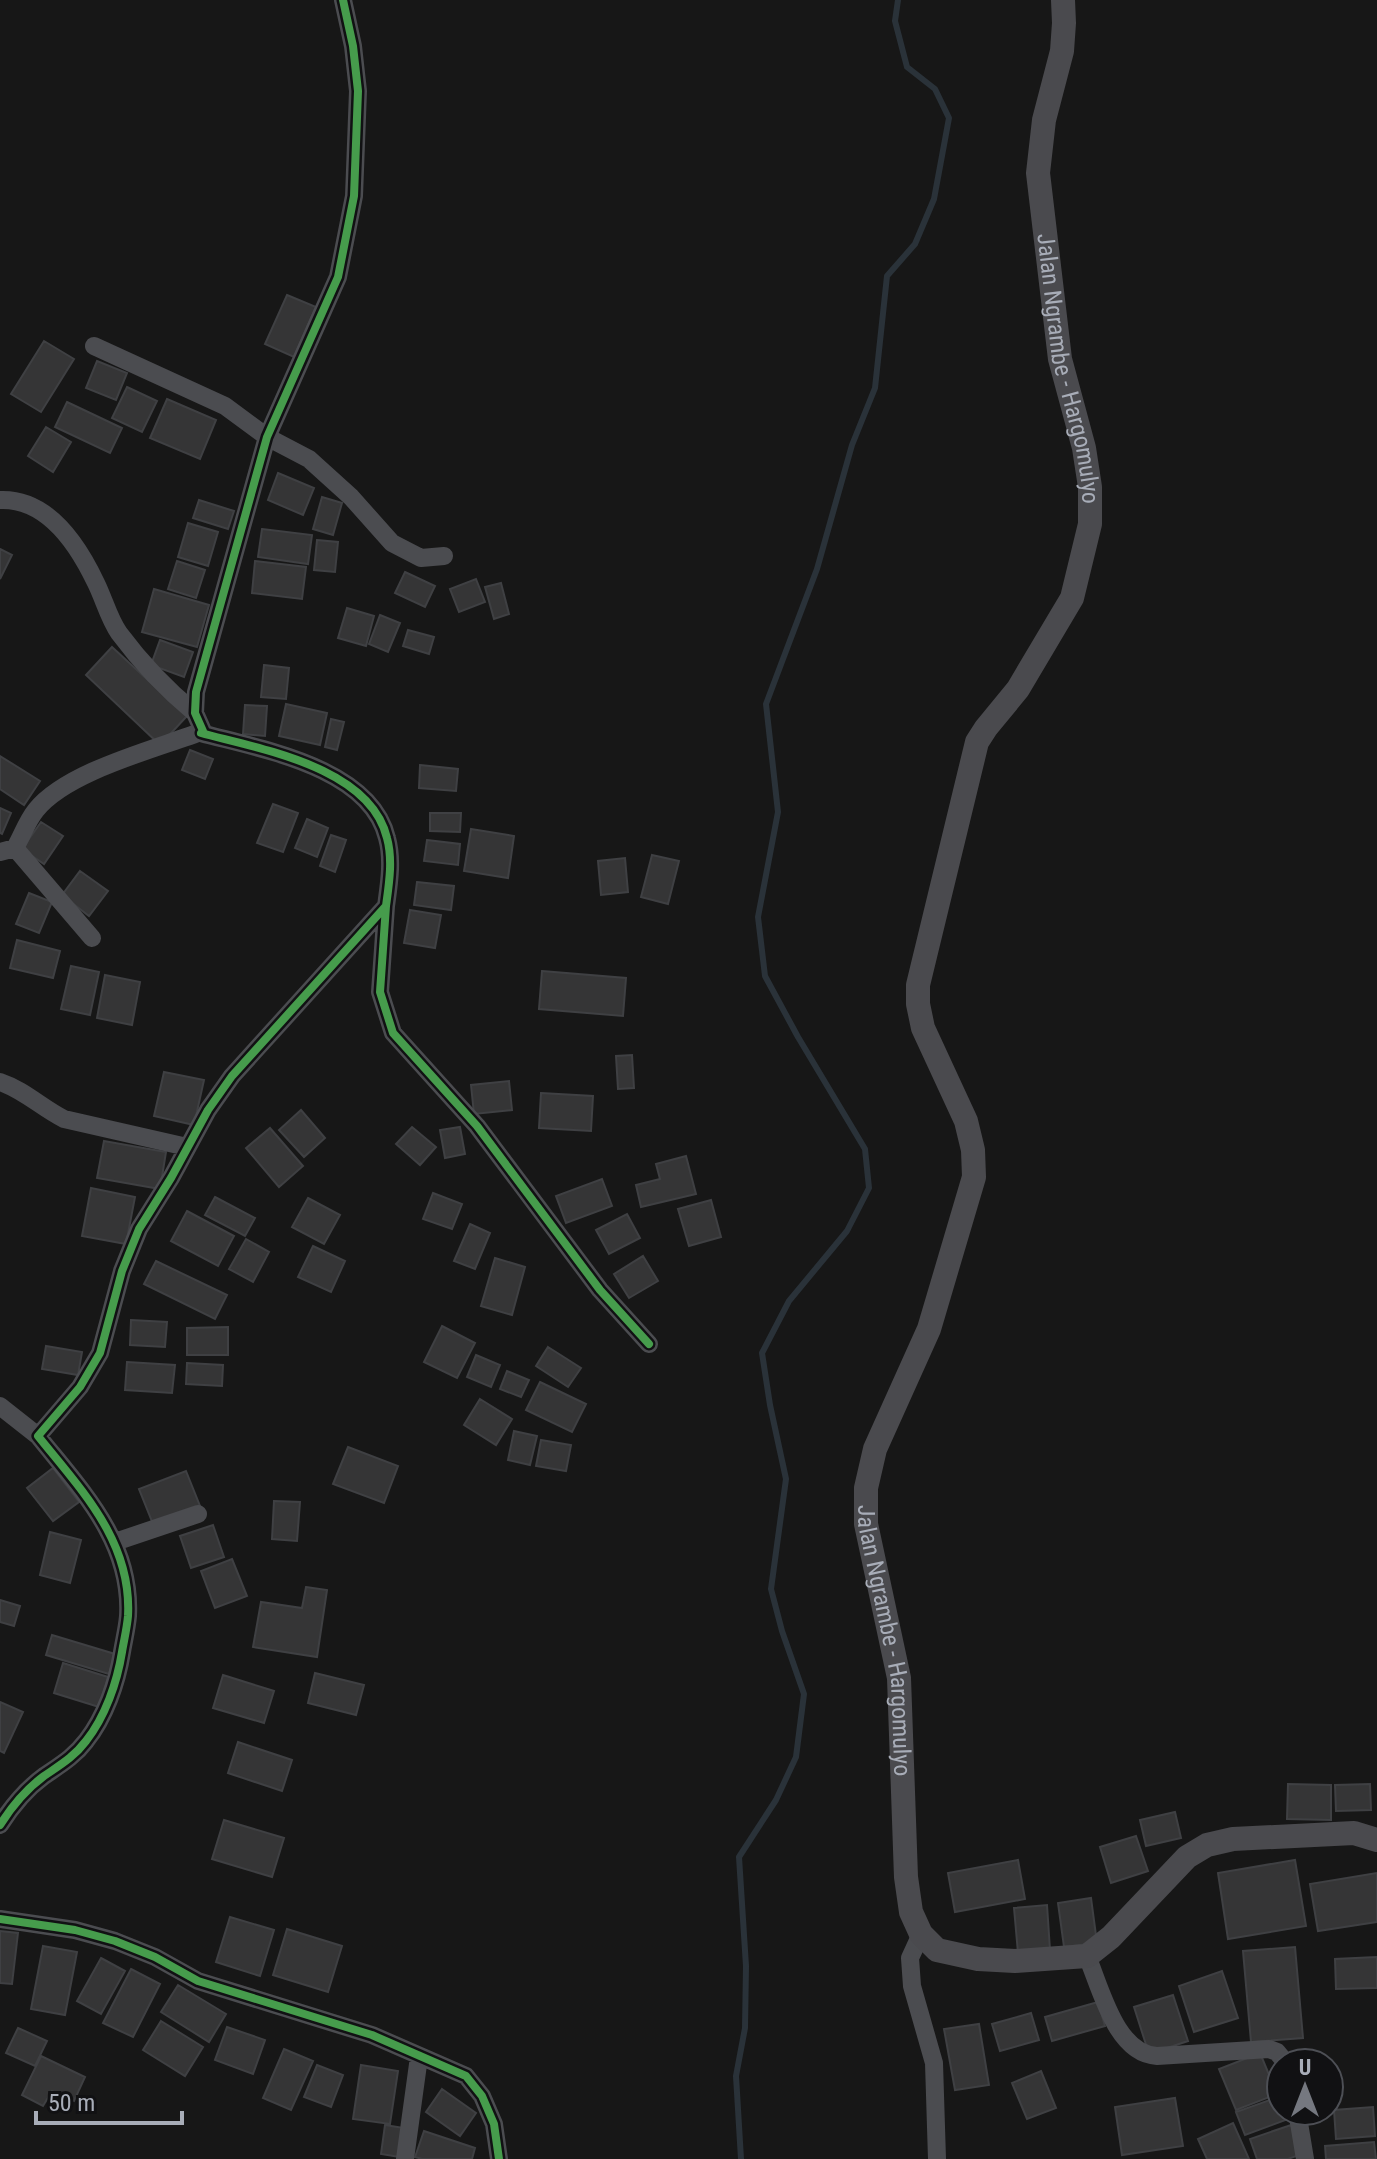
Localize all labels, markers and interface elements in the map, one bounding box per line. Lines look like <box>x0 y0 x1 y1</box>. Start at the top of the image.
street label: Jalan Ngrambe - Hargomulyo <box>1031 232 1105 504</box>
street label: Jalan Ngrambe - Hargomulyo <box>852 1505 916 1777</box>
north arrow <box>1265 2047 1345 2127</box>
text: U <box>1299 2055 1311 2080</box>
scale bar <box>36 2075 182 2125</box>
text: 50 m <box>48 2089 95 2117</box>

